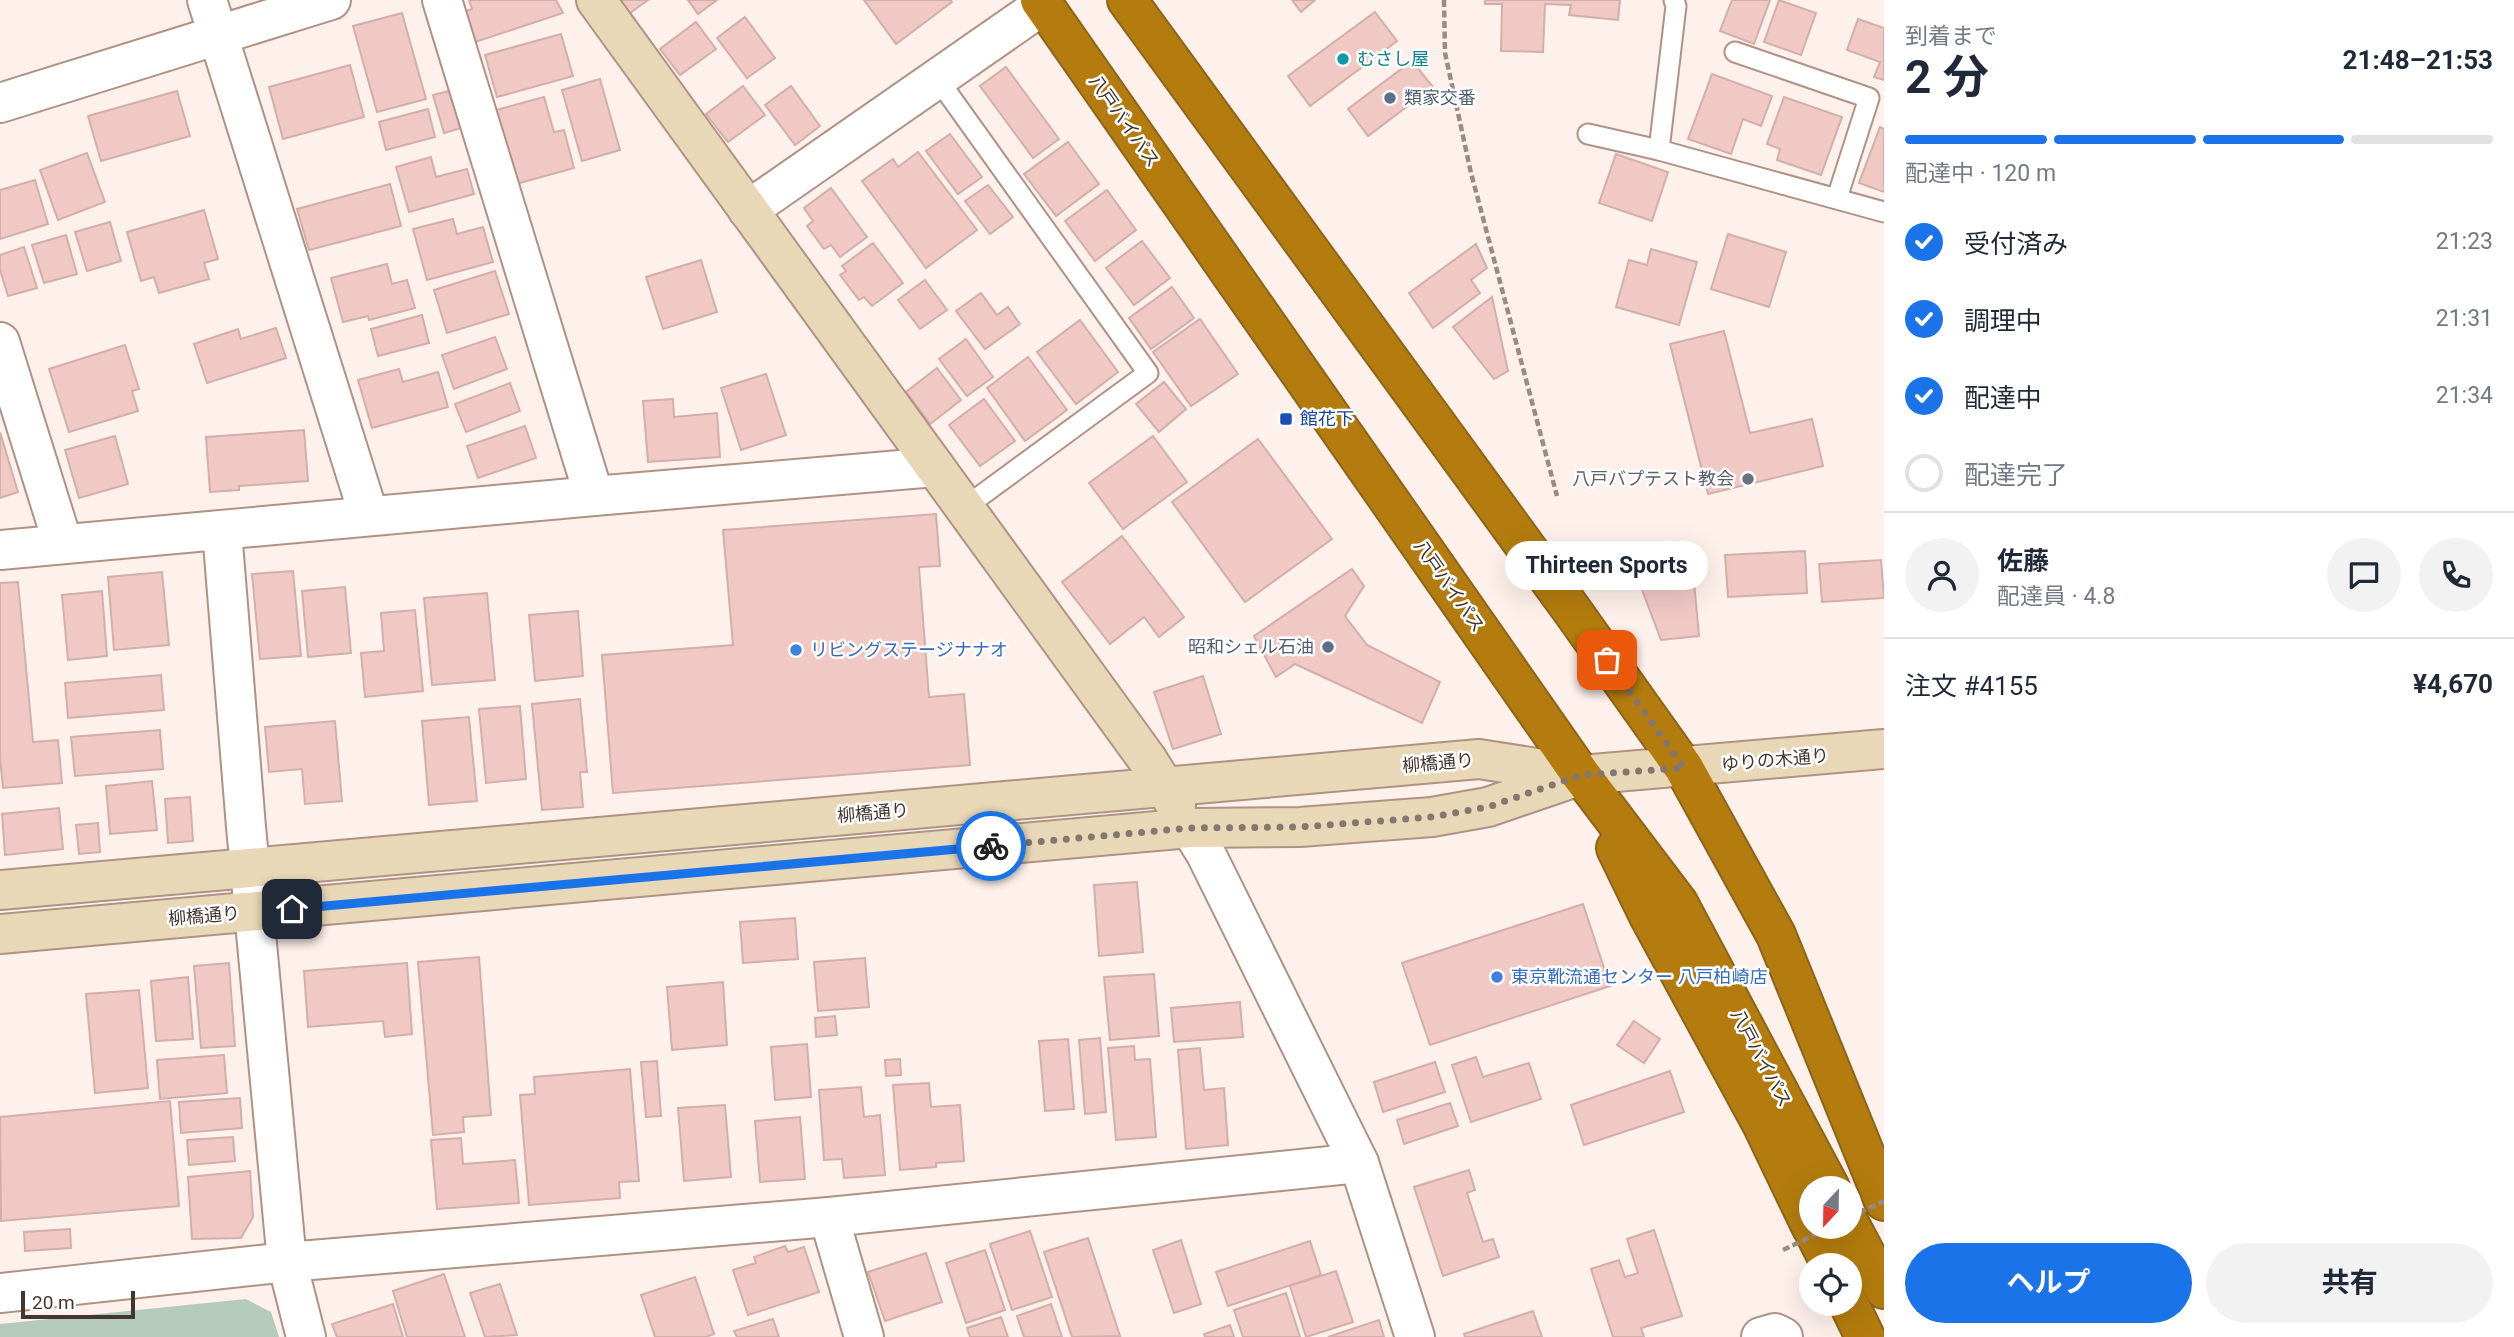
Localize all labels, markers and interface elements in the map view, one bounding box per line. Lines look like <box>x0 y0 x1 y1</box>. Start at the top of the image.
text: 到着まで <box>1905 23 1997 50</box>
text: 21:48–21:53 <box>2343 45 2493 75</box>
place label: むさし屋 <box>1357 48 1429 69</box>
text: 2 分 <box>1905 50 1989 104</box>
marker: むさし屋 <box>1335 51 1351 67</box>
street label: 八戸バイパス <box>1085 71 1164 171</box>
place label: 類家交番 <box>1404 87 1476 108</box>
marker: 類家交番 <box>1382 90 1398 106</box>
text: 配達中 · 120 m <box>1905 160 2056 187</box>
icon: check <box>1905 223 1943 261</box>
text: 21:23 <box>2436 228 2493 255</box>
text: 受付済み <box>1964 229 2068 259</box>
icon: check <box>1905 300 1943 338</box>
text: 21:31 <box>2436 305 2493 332</box>
text: 調理中 <box>1964 306 2042 336</box>
icon: check <box>1905 377 1943 415</box>
text: 21:34 <box>2436 382 2493 409</box>
text: 配達中 <box>1964 383 2042 413</box>
place label: 館花下 <box>1300 408 1354 429</box>
marker: 館花下 <box>1278 411 1294 427</box>
text: 配達完了 <box>1964 460 2068 490</box>
place label: 八戸バプテスト教会 <box>1572 468 1734 489</box>
marker: 八戸バプテスト教会 <box>1740 471 1756 487</box>
street label: 八戸バイパス <box>1410 536 1489 636</box>
button: person <box>1905 538 1979 612</box>
button: chat <box>2327 538 2401 612</box>
button: phone <box>2419 538 2493 612</box>
callout: Thirteen Sports <box>1506 541 1708 590</box>
text: 佐藤 <box>1997 546 2049 576</box>
text: Thirteen Sports <box>1525 552 1688 579</box>
text: 配達員 · 4.8 <box>1997 583 2115 610</box>
pin <box>1577 630 1637 690</box>
place label: 昭和シェル石油 <box>1188 636 1314 657</box>
place label: リビングステージナナオ <box>810 639 1008 660</box>
marker: 昭和シェル石油 <box>1320 639 1336 655</box>
icon: bag <box>1588 641 1626 679</box>
marker: リビングステージナナオ <box>788 642 804 658</box>
text: ¥4,670 <box>2413 669 2493 699</box>
text: 注文 #4155 <box>1905 671 2038 701</box>
street label: ゆりの木通り <box>1720 744 1830 775</box>
street label: 柳橋通り <box>1401 749 1475 776</box>
street label: 柳橋通り <box>836 799 910 826</box>
courier <box>956 811 1026 881</box>
icon: bike <box>972 827 1010 865</box>
pin <box>262 879 322 939</box>
icon: home <box>273 890 311 928</box>
street label: 柳橋通り <box>167 902 241 929</box>
place label: 東京靴流通センター 八戸柏崎店 <box>1511 966 1767 987</box>
marker: 東京靴流通センター 八戸柏崎店 <box>1489 969 1505 985</box>
street label: 八戸バイパス <box>1727 1005 1796 1110</box>
north arrow <box>1799 1176 1862 1239</box>
map controls <box>1799 1176 1862 1316</box>
button: ヘルプ <box>1905 1243 2192 1323</box>
button: 共有 <box>2206 1243 2493 1323</box>
button: locate <box>1799 1253 1862 1316</box>
scale bar <box>21 1288 135 1320</box>
text: 20 m <box>32 1291 75 1314</box>

